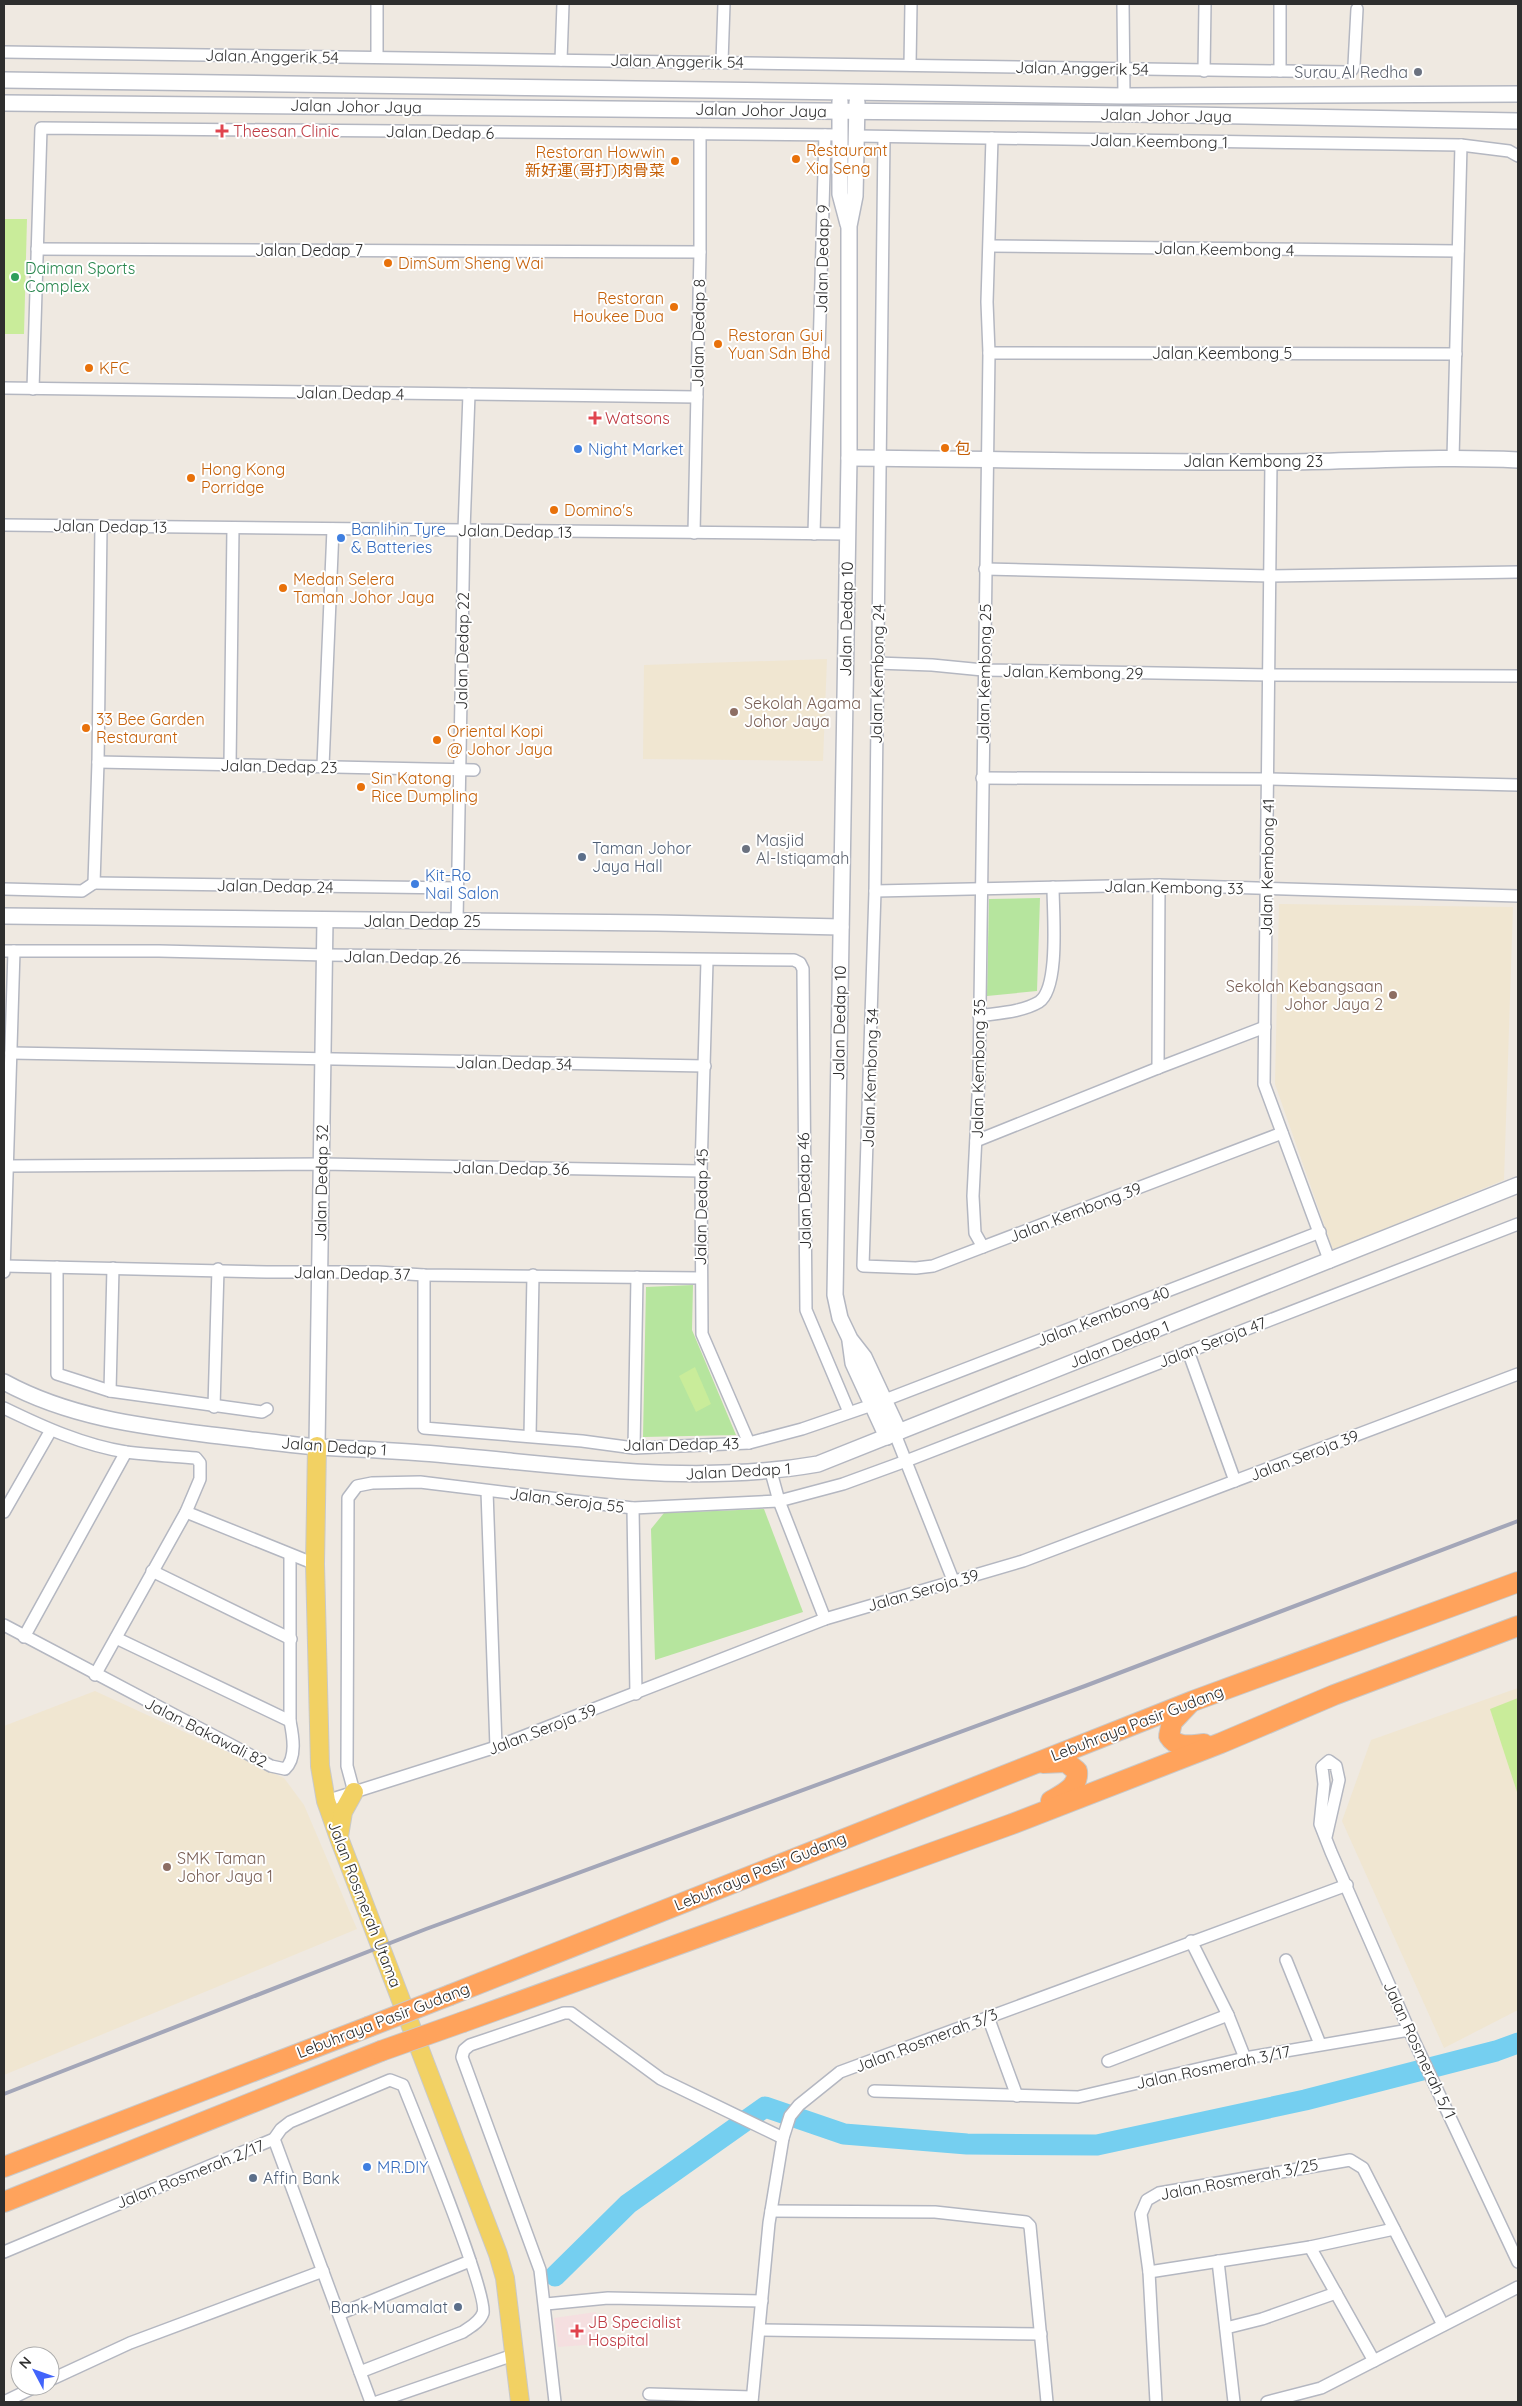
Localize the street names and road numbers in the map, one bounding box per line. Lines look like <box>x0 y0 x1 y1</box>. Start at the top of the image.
street label: Jalan Anggerik 54 <box>205 45 339 67</box>
street label: Jalan Anggerik 54 <box>610 50 744 72</box>
street label: Jalan Anggerik 54 <box>1015 57 1149 79</box>
street label: Jalan Johor Jaya <box>290 95 422 117</box>
street label: Jalan Johor Jaya <box>695 99 827 121</box>
street label: Jalan Johor Jaya <box>1100 104 1232 126</box>
street label: Jalan Dedap 6 <box>386 121 495 143</box>
street label: Jalan Keembong 1 <box>1090 130 1228 152</box>
street label: Jalan Dedap 9 <box>811 204 833 314</box>
street label: Jalan Keembong 4 <box>1154 238 1294 260</box>
street label: Jalan Dedap 7 <box>255 240 363 260</box>
street label: Jalan Dedap 8 <box>687 279 709 387</box>
street label: Jalan Keembong 5 <box>1152 343 1292 363</box>
street label: Jalan Dedap 4 <box>296 382 404 404</box>
street label: Jalan Kembong 23 <box>1183 451 1323 471</box>
street label: Jalan Dedap 13 <box>53 515 167 537</box>
street label: Jalan Dedap 13 <box>458 520 572 542</box>
street label: Jalan Dedap 10 <box>835 561 857 677</box>
street label: Jalan Dedap 22 <box>451 592 473 710</box>
street label: Jalan Kembong 24 <box>866 604 888 744</box>
street label: Jalan Kembong 25 <box>973 604 995 744</box>
street label: Jalan Kembong 29 <box>1002 661 1144 683</box>
street label: Jalan Dedap 23 <box>220 755 338 777</box>
street label: Jalan Kembong 41 <box>1256 798 1278 936</box>
street label: Jalan Dedap 24 <box>216 875 334 897</box>
street label: Jalan Kembong 33 <box>1104 876 1244 898</box>
street label: Jalan Dedap 25 <box>363 911 481 931</box>
street label: Jalan Dedap 26 <box>343 946 461 968</box>
street label: Jalan Dedap 10 <box>828 965 850 1081</box>
street label: Jalan Kembong 35 <box>967 999 989 1139</box>
street label: Jalan Kembong 34 <box>858 1008 882 1148</box>
street label: Jalan Dedap 34 <box>455 1052 573 1074</box>
street label: Jalan Dedap 32 <box>310 1124 332 1242</box>
street label: Jalan Dedap 46 <box>793 1132 815 1250</box>
street label: Jalan Dedap 45 <box>690 1148 712 1266</box>
street label: Jalan Dedap 36 <box>452 1157 570 1179</box>
street label: Jalan Kembong 39 <box>1006 1178 1144 1246</box>
street label: Jalan Dedap 37 <box>294 1262 410 1284</box>
street label: Jalan Kembong 40 <box>1034 1281 1172 1351</box>
street label: Jalan Seroja 47 <box>1155 1312 1269 1372</box>
street label: Jalan Dedap 1 <box>1066 1316 1172 1372</box>
street label: Jalan Seroja 39 <box>1247 1425 1361 1485</box>
street label: Jalan Dedap 1 <box>280 1432 388 1460</box>
street label: Jalan Dedap 43 <box>622 1433 740 1455</box>
street label: Jalan Dedap 1 <box>685 1458 791 1484</box>
street label: Jalan Seroja 55 <box>509 1483 625 1517</box>
street label: Jalan Seroja 39 <box>865 1565 981 1615</box>
street label: Lebuhraya Pasir Gudang <box>1048 1681 1226 1765</box>
street label: Jalan Bakawali 82 <box>141 1692 271 1772</box>
street label: Jalan Seroja 39 <box>485 1699 599 1759</box>
street label: Jalan Rosmerah Utama <box>324 1818 406 1990</box>
street label: Lebuhraya Pasir Gudang <box>671 1827 849 1915</box>
street label: Lebuhraya Pasir Gudang <box>294 1978 472 2062</box>
street label: Jalan Rosmerah 5/1 <box>1379 1978 1461 2122</box>
street label: Jalan Rosmerah 3/3 <box>852 2004 1000 2076</box>
street label: Jalan Rosmerah 3/17 <box>1134 2041 1292 2093</box>
street label: Jalan Rosmerah 2/17 <box>113 2135 267 2213</box>
street label: Jalan Rosmerah 3/25 <box>1158 2154 1320 2204</box>

